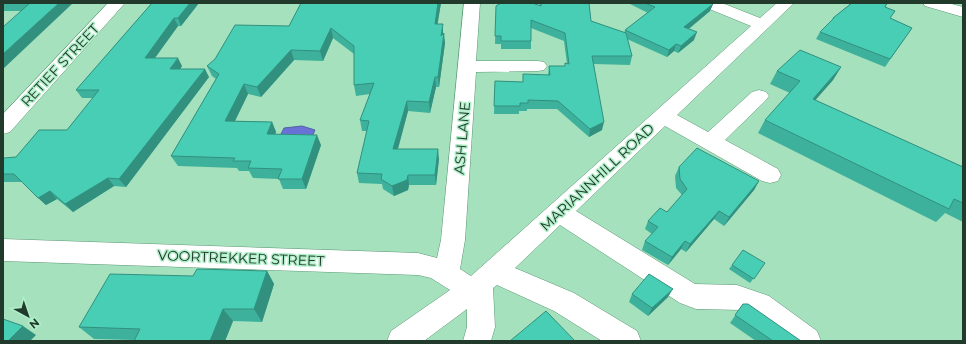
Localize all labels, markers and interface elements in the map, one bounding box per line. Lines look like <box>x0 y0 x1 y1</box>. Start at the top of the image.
street label: RETIEF STREET <box>17 20 103 110</box>
street label: ASH LANE <box>450 101 474 175</box>
street label: MARIANNHILL ROAD <box>536 119 658 235</box>
street label: VOORTREKKER STREET <box>157 246 325 270</box>
north arrow <box>8 296 48 336</box>
text: N <box>27 315 42 332</box>

